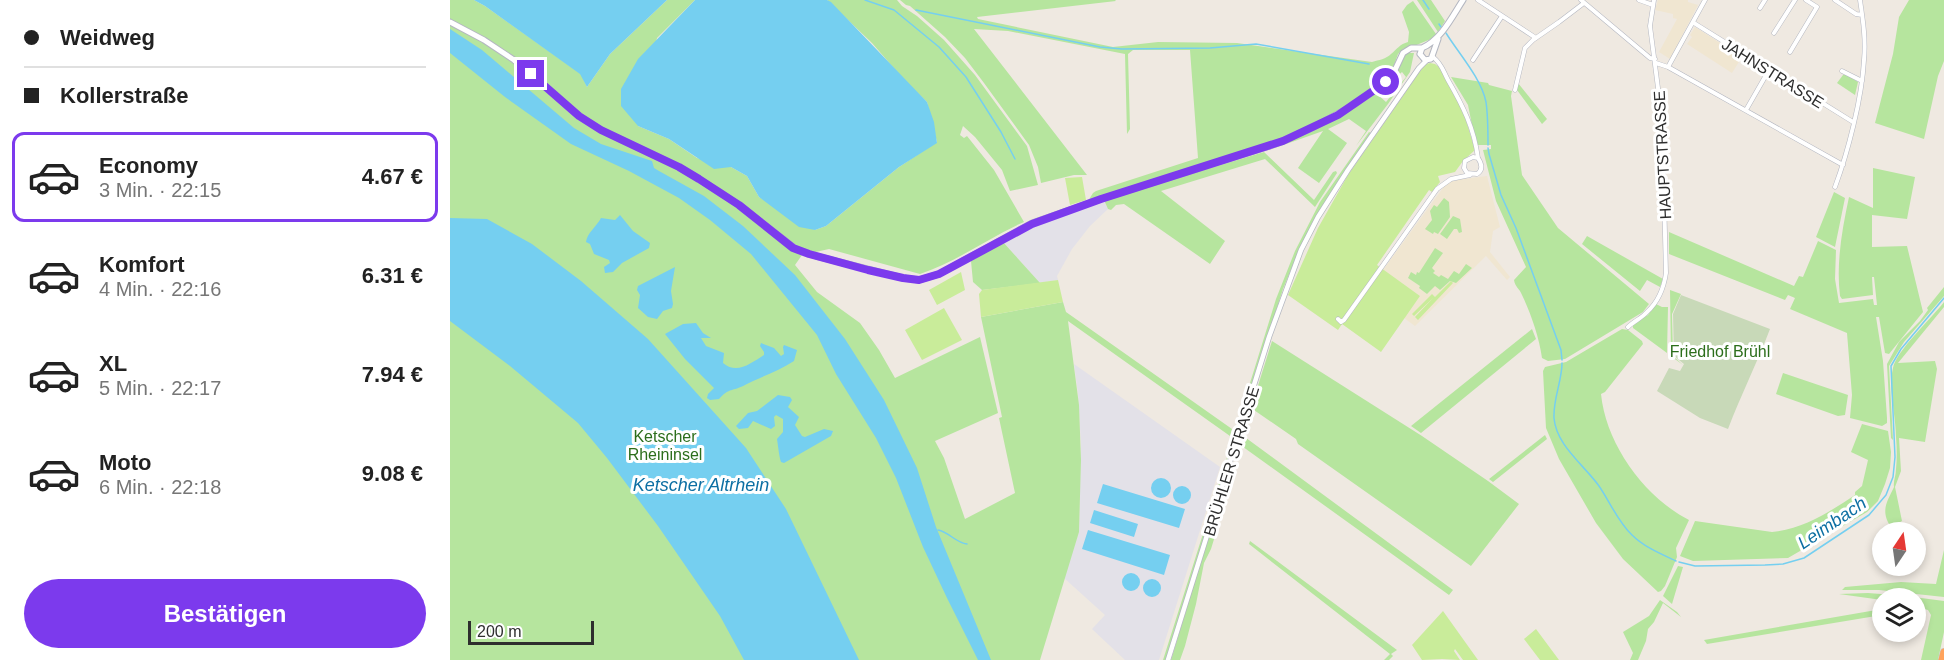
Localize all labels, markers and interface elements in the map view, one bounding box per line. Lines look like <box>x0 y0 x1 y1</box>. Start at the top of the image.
text: Weidweg <box>60 25 155 50</box>
street label: JAHNSTRASSE <box>1719 35 1827 111</box>
route end <box>517 60 544 87</box>
route start <box>1372 68 1399 95</box>
text: Kollerstraße <box>60 83 188 108</box>
street label: HAUPTSTRASSE <box>1651 90 1674 220</box>
icon: car <box>27 150 81 204</box>
text: Economy <box>99 153 198 178</box>
text: 4.67 € <box>362 164 423 189</box>
text: 3 Min. · 22:15 <box>99 179 221 201</box>
icon: car <box>27 249 81 303</box>
text: Komfort <box>99 252 185 277</box>
text: 6.31 € <box>362 263 423 288</box>
text: 4 Min. · 22:16 <box>99 278 221 300</box>
park label: Friedhof Brühl <box>1670 343 1770 360</box>
icon: car <box>27 348 81 402</box>
text: XL <box>99 351 127 376</box>
text: 7.94 € <box>362 362 423 387</box>
text: 5 Min. · 22:17 <box>99 377 221 399</box>
street label: BRÜHLER STRASSE <box>1201 384 1262 538</box>
park label: Ketscher Rheininsel <box>628 428 702 463</box>
icon: car <box>27 447 81 501</box>
text: Moto <box>99 450 152 475</box>
text: 9.08 € <box>362 461 423 486</box>
water label: Ketscher Altrhein <box>633 475 769 495</box>
text: 6 Min. · 22:18 <box>99 476 221 498</box>
water label: Leimbach <box>1794 493 1870 553</box>
north arrow <box>1872 522 1926 576</box>
map controls <box>1872 522 1926 642</box>
button: Bestätigen <box>24 579 426 648</box>
button: layers <box>1872 588 1926 642</box>
scale bar <box>468 618 594 646</box>
text: 200 m <box>477 623 521 640</box>

